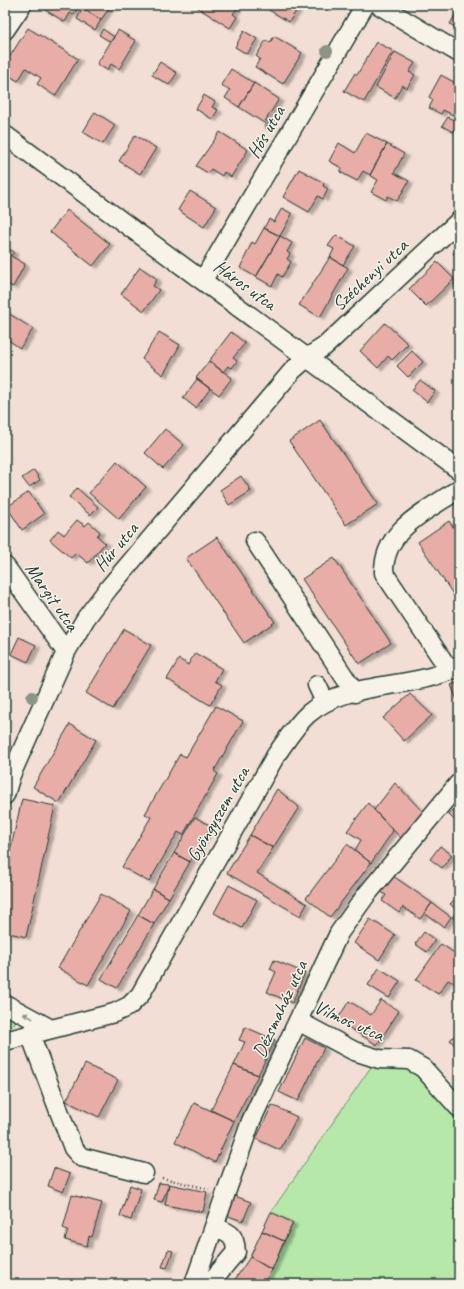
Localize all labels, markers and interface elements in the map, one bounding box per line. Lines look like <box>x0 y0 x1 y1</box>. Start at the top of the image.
street label: Hős utca <box>241 100 291 162</box>
street label: Széchenyi utca <box>327 233 414 316</box>
street label: Háros utca <box>209 254 283 317</box>
street label: Húr utca <box>88 516 144 577</box>
street label: Margit utca <box>20 558 85 637</box>
street label: Gyöngyszem utca <box>181 760 256 866</box>
street label: Dézsmaház utca <box>247 955 313 1061</box>
street label: Vilmos utca <box>310 995 389 1048</box>
one-way arrow <box>22 1013 34 1020</box>

